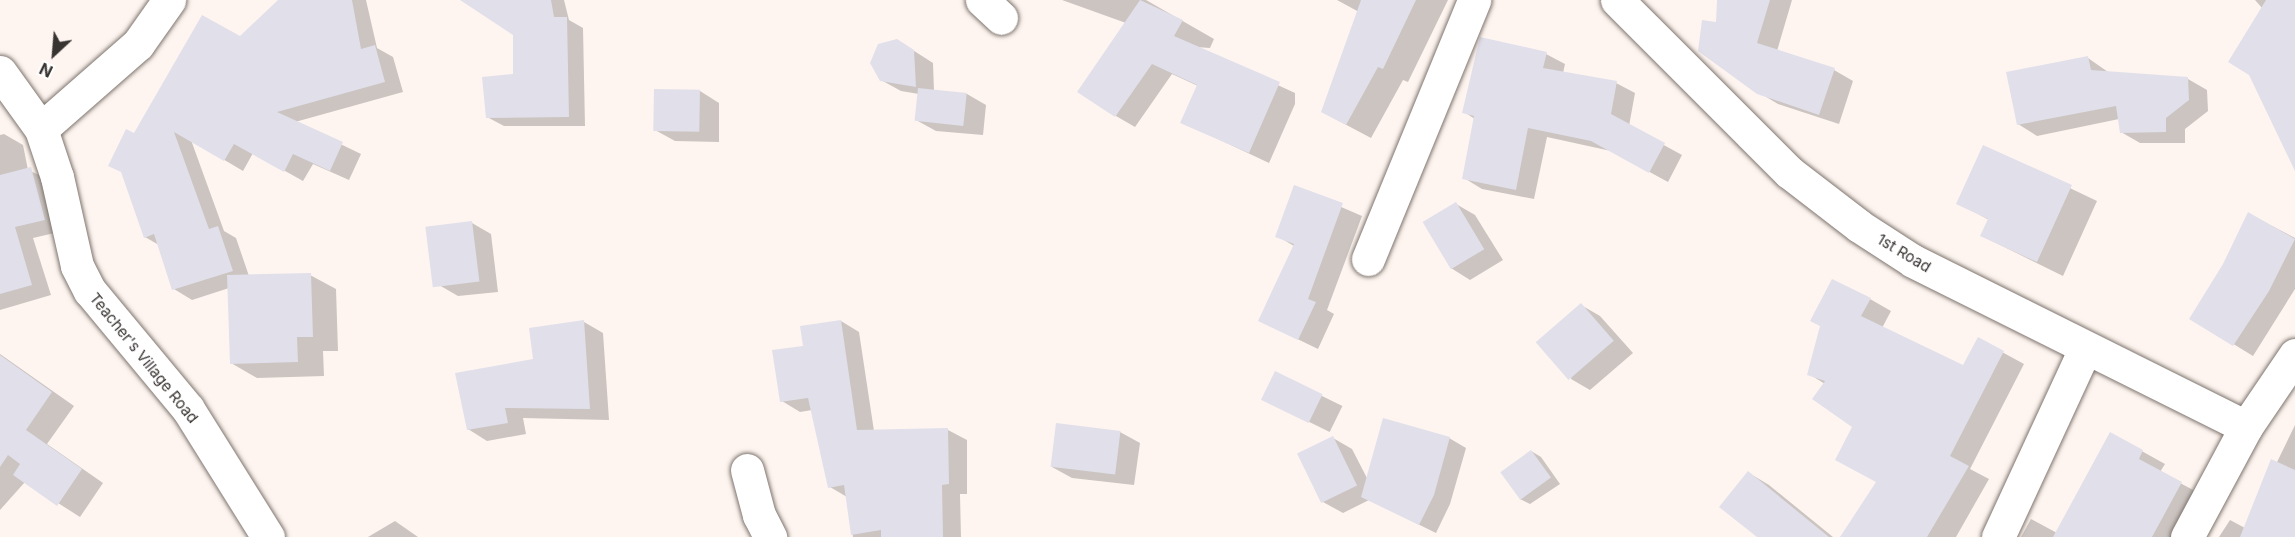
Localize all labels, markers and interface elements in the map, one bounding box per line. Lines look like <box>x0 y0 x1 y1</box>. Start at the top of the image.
north arrow <box>24 24 84 84</box>
text: N <box>36 59 56 82</box>
street label: 1st Road <box>1874 230 1934 276</box>
street label: Teacher's Village Road <box>86 289 202 427</box>

